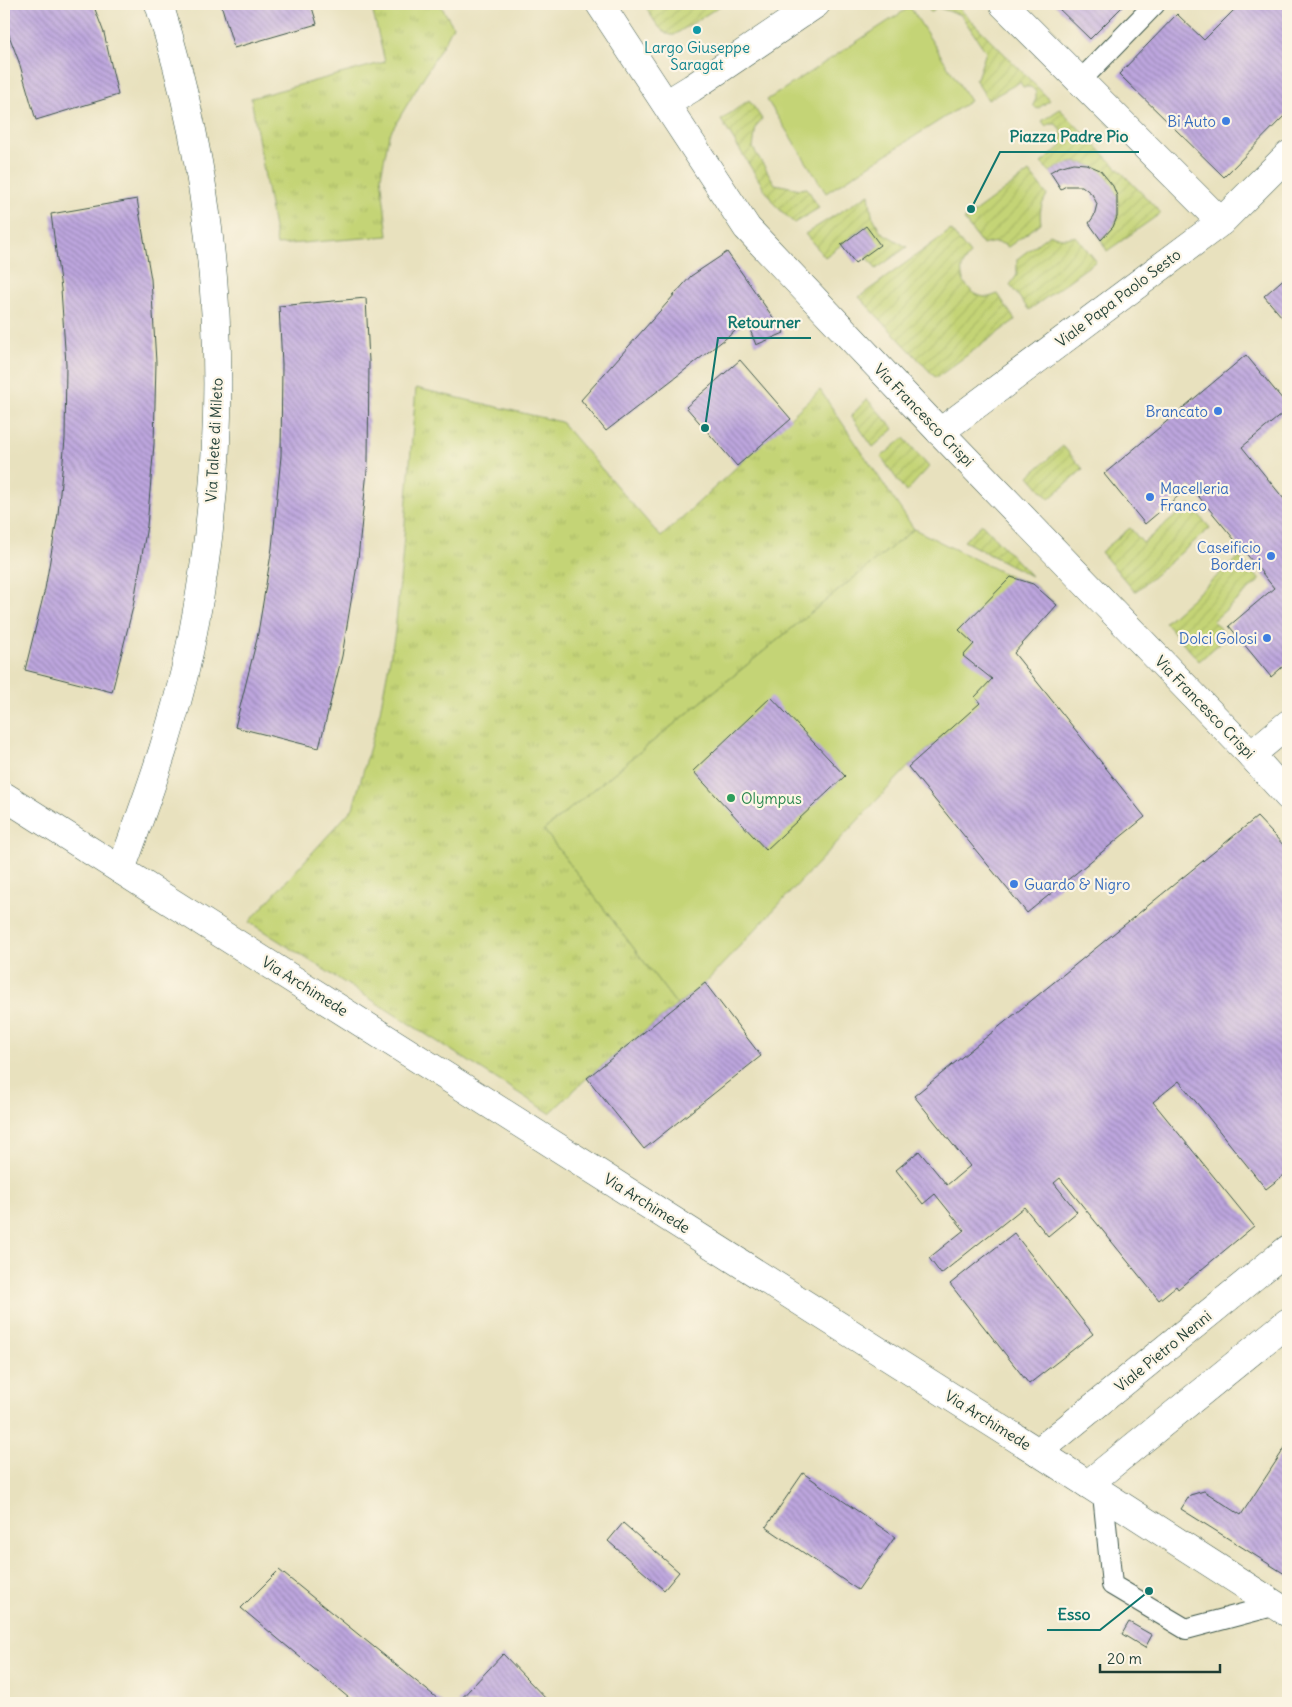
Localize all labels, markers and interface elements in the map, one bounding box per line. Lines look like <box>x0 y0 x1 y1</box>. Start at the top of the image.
marker: Largo Giuseppe Saragat <box>691 24 703 36</box>
place label: Largo Giuseppe Saragat <box>644 38 750 74</box>
place label: Bi Auto <box>1167 112 1216 131</box>
marker: Bi Auto <box>1220 115 1232 127</box>
callout: Piazza Padre Pio <box>1000 121 1139 152</box>
text: Piazza Padre Pio <box>1010 126 1128 146</box>
street label: Viale Papa Paolo Sesto <box>1052 245 1184 351</box>
callout: Retourner <box>718 307 811 338</box>
text: Retourner <box>727 312 801 332</box>
street label: Via Francesco Crispi <box>870 360 978 470</box>
street label: Via Talete di Mileto <box>201 377 227 503</box>
place label: Brancato <box>1145 402 1208 421</box>
marker: Brancato <box>1212 405 1224 417</box>
place label: Macelleria Franco <box>1160 479 1229 515</box>
marker: Macelleria Franco <box>1144 491 1156 503</box>
place label: Caseificio Borderi <box>1197 538 1261 574</box>
marker: Caseificio Borderi <box>1265 550 1277 562</box>
place label: Dolci Golosi <box>1179 629 1257 648</box>
marker: Dolci Golosi <box>1261 632 1273 644</box>
street label: Via Francesco Crispi <box>1151 652 1259 762</box>
place label: Olympus <box>741 789 802 808</box>
marker: Olympus <box>725 792 737 804</box>
place label: Guardo & Nigro <box>1024 875 1130 894</box>
marker: Guardo & Nigro <box>1008 878 1020 890</box>
street label: Via Archimede <box>258 952 352 1020</box>
street label: Via Archimede <box>600 1169 694 1237</box>
street label: Viale Pietro Nenni <box>1111 1306 1215 1396</box>
street label: Via Archimede <box>941 1386 1035 1454</box>
callout: Esso <box>1047 1599 1100 1630</box>
text: Esso <box>1058 1604 1090 1624</box>
scale bar <box>1100 1642 1220 1674</box>
text: 20 m <box>1107 1649 1142 1668</box>

